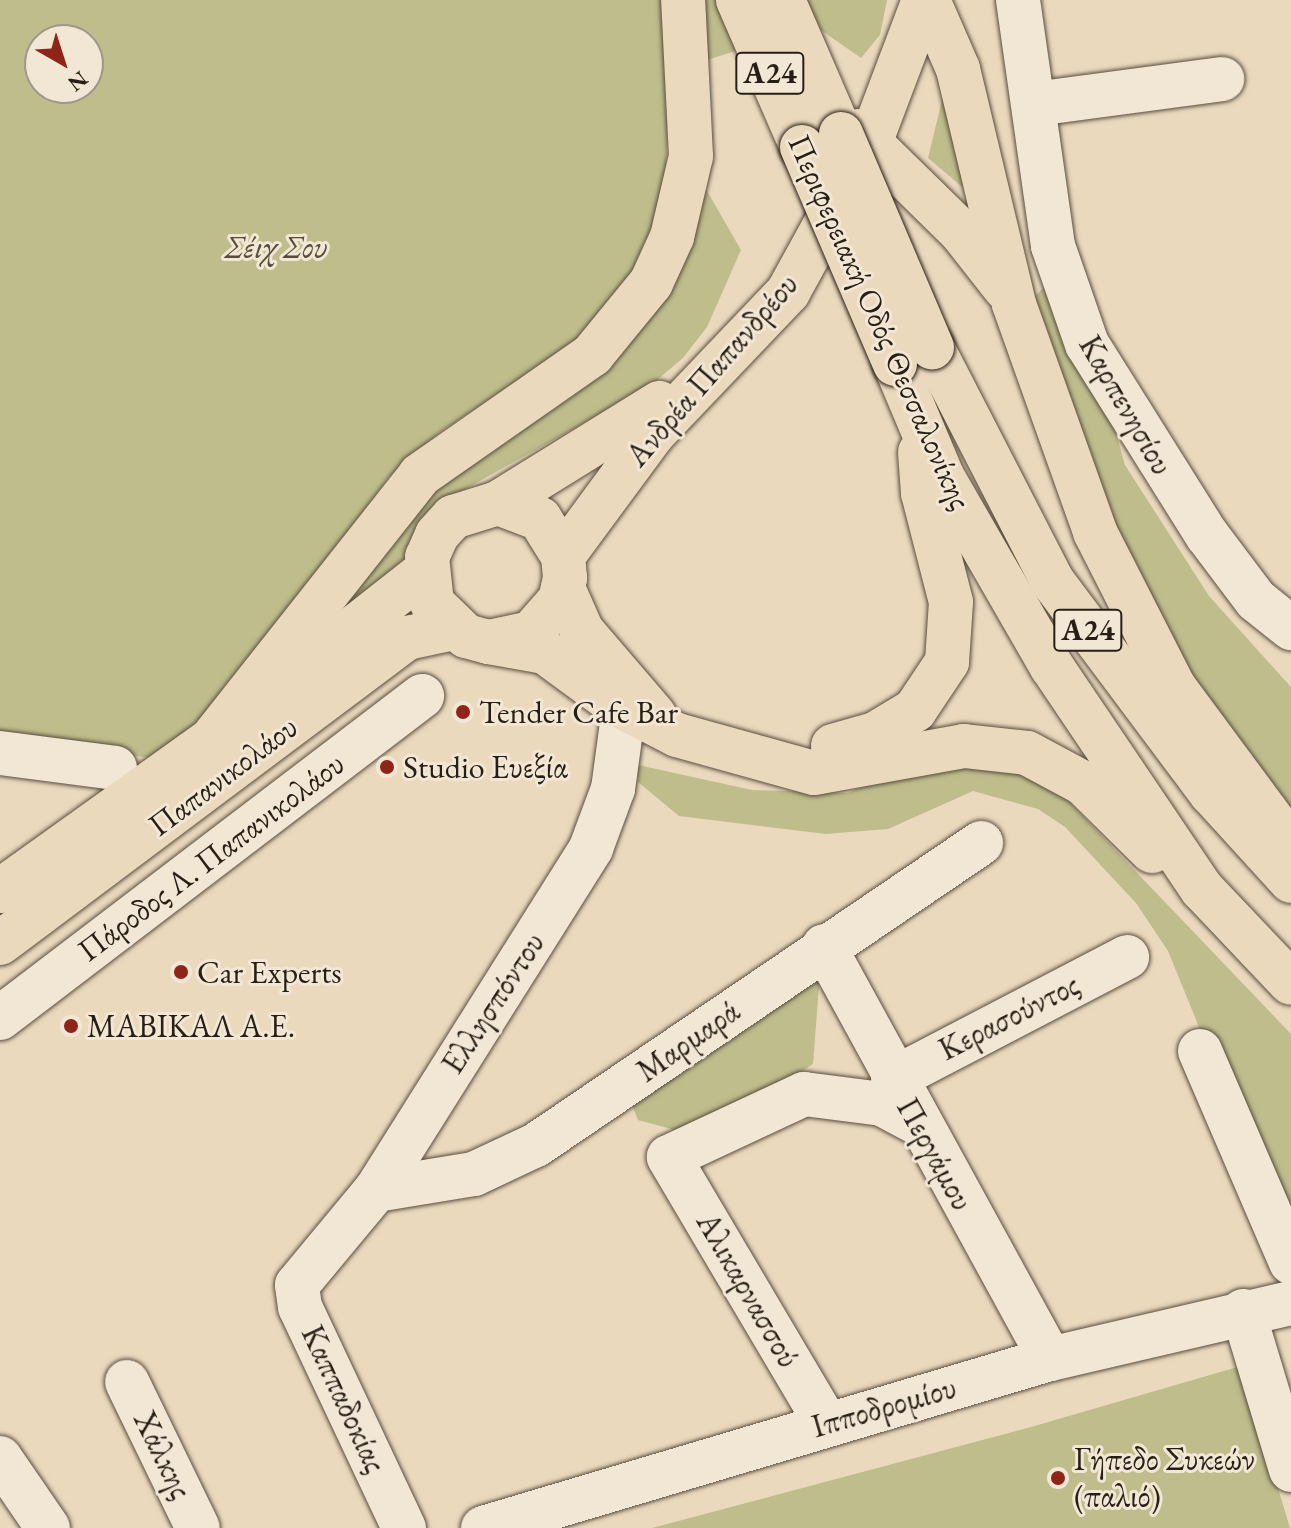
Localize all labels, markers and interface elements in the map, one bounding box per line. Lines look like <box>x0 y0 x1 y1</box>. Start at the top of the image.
north arrow <box>24 24 104 104</box>
road number: Α24 <box>734 47 806 99</box>
text: N <box>62 65 94 98</box>
street label: Περιφερειακή Οδός Θεσσαλονίκης <box>780 129 980 515</box>
park label: Σέιχ Σου <box>225 228 327 266</box>
street label: Ανδρέα Παπανδρέου <box>618 266 806 474</box>
street label: Καρπενησίου <box>1071 328 1181 482</box>
road number: Α24 <box>1052 604 1124 656</box>
place label: Tender Cafe Bar <box>479 693 678 731</box>
marker: Tender Cafe Bar <box>454 703 472 721</box>
street label: Παπανικολάου <box>141 708 305 844</box>
street label: Πάροδος Λ. Παπανικολάου <box>70 744 352 970</box>
place label: Studio Ευεξία <box>403 748 568 786</box>
marker: Studio Ευεξία <box>378 758 396 776</box>
street label: Ελλησπόντου <box>433 925 553 1081</box>
place label: Car Experts <box>197 953 342 991</box>
marker: Car Experts <box>172 963 190 981</box>
street label: Κερασούντος <box>932 965 1086 1069</box>
street label: Μαρμαρά <box>629 992 747 1090</box>
place label: ΜΑΒΙΚΑΛ Α.Ε. <box>87 1007 295 1045</box>
marker: ΜΑΒΙΚΑΛ Α.Ε. <box>62 1017 80 1035</box>
street label: Περγάμου <box>888 1091 982 1217</box>
street label: Αλικαρνασσού <box>688 1206 808 1374</box>
street label: Καππαδοκίας <box>293 1319 395 1479</box>
street label: Ιπποδρομίου <box>807 1368 961 1446</box>
street label: Χάλκης <box>125 1405 201 1505</box>
place label: Γήπεδο Συκεών (παλιό) <box>1074 1441 1255 1516</box>
marker: Γήπεδο Συκεών (παλιό) <box>1049 1469 1067 1487</box>

